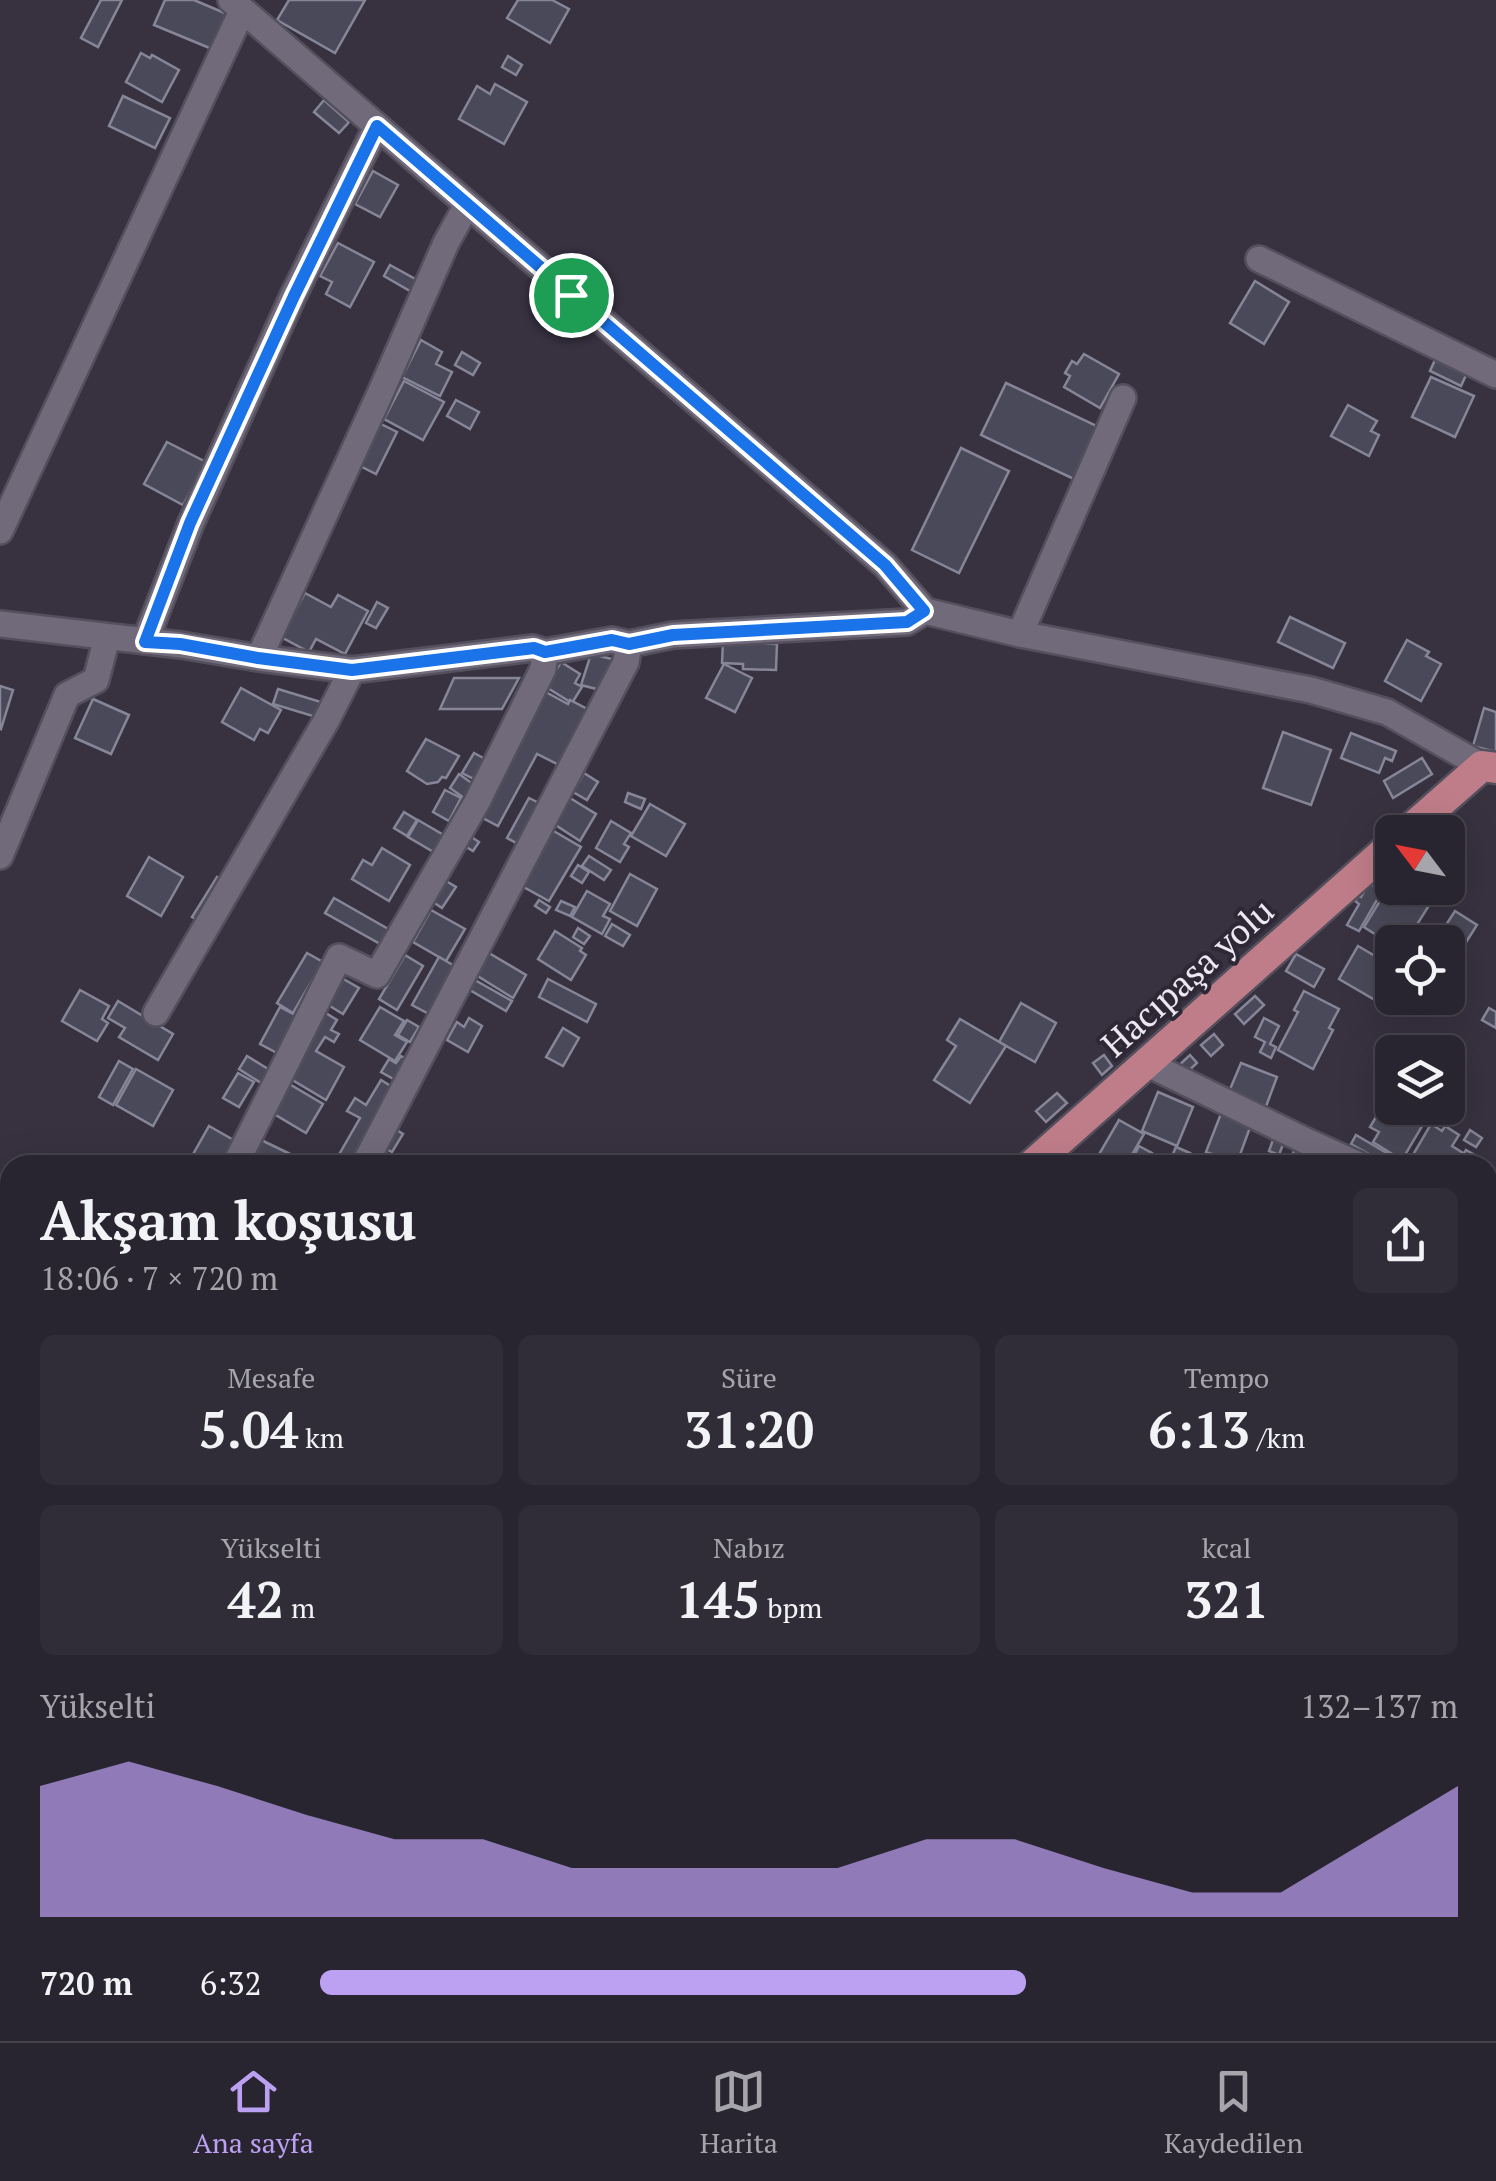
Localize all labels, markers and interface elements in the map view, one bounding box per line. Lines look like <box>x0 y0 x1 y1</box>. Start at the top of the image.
pin <box>529 253 614 338</box>
icon: arrive <box>544 268 599 323</box>
north arrow <box>1375 815 1465 905</box>
map controls <box>1375 815 1465 1125</box>
street label: Hacıpaşa yolu <box>1091 887 1283 1067</box>
button: locate <box>1375 925 1465 1015</box>
button: layers <box>1375 1035 1465 1125</box>
text: Akşam koşusu <box>40 1183 416 1256</box>
button: share <box>1353 1188 1458 1293</box>
text: 18:06 · 7 × 720 m <box>40 1257 278 1299</box>
text: Mesafe <box>227 1359 315 1396</box>
text: Süre <box>721 1359 777 1396</box>
text: Tempo <box>1184 1359 1269 1396</box>
text: 5.04 <box>199 1396 298 1462</box>
text: 31:20 <box>684 1396 814 1462</box>
text: 6:13 <box>1148 1396 1250 1462</box>
text: km <box>298 1419 344 1456</box>
text: /km <box>1250 1419 1305 1456</box>
text: Yükselti <box>221 1529 322 1566</box>
text: Nabız <box>713 1529 785 1566</box>
text: kcal <box>1202 1529 1252 1566</box>
text: 42 <box>228 1566 284 1632</box>
text: 145 <box>676 1566 760 1632</box>
text: 321 <box>1184 1566 1269 1632</box>
text: m <box>284 1589 315 1626</box>
text: bpm <box>760 1589 822 1626</box>
text: Yükselti <box>40 1685 155 1727</box>
text: 132–137 m <box>1300 1685 1458 1727</box>
text: 720 m <box>40 1962 132 2004</box>
text: 6:32 <box>200 1962 262 2004</box>
tab: Ana sayfa <box>193 2064 314 2161</box>
tab: Harita <box>700 2064 778 2161</box>
tab: Kaydedilen <box>1164 2064 1303 2161</box>

